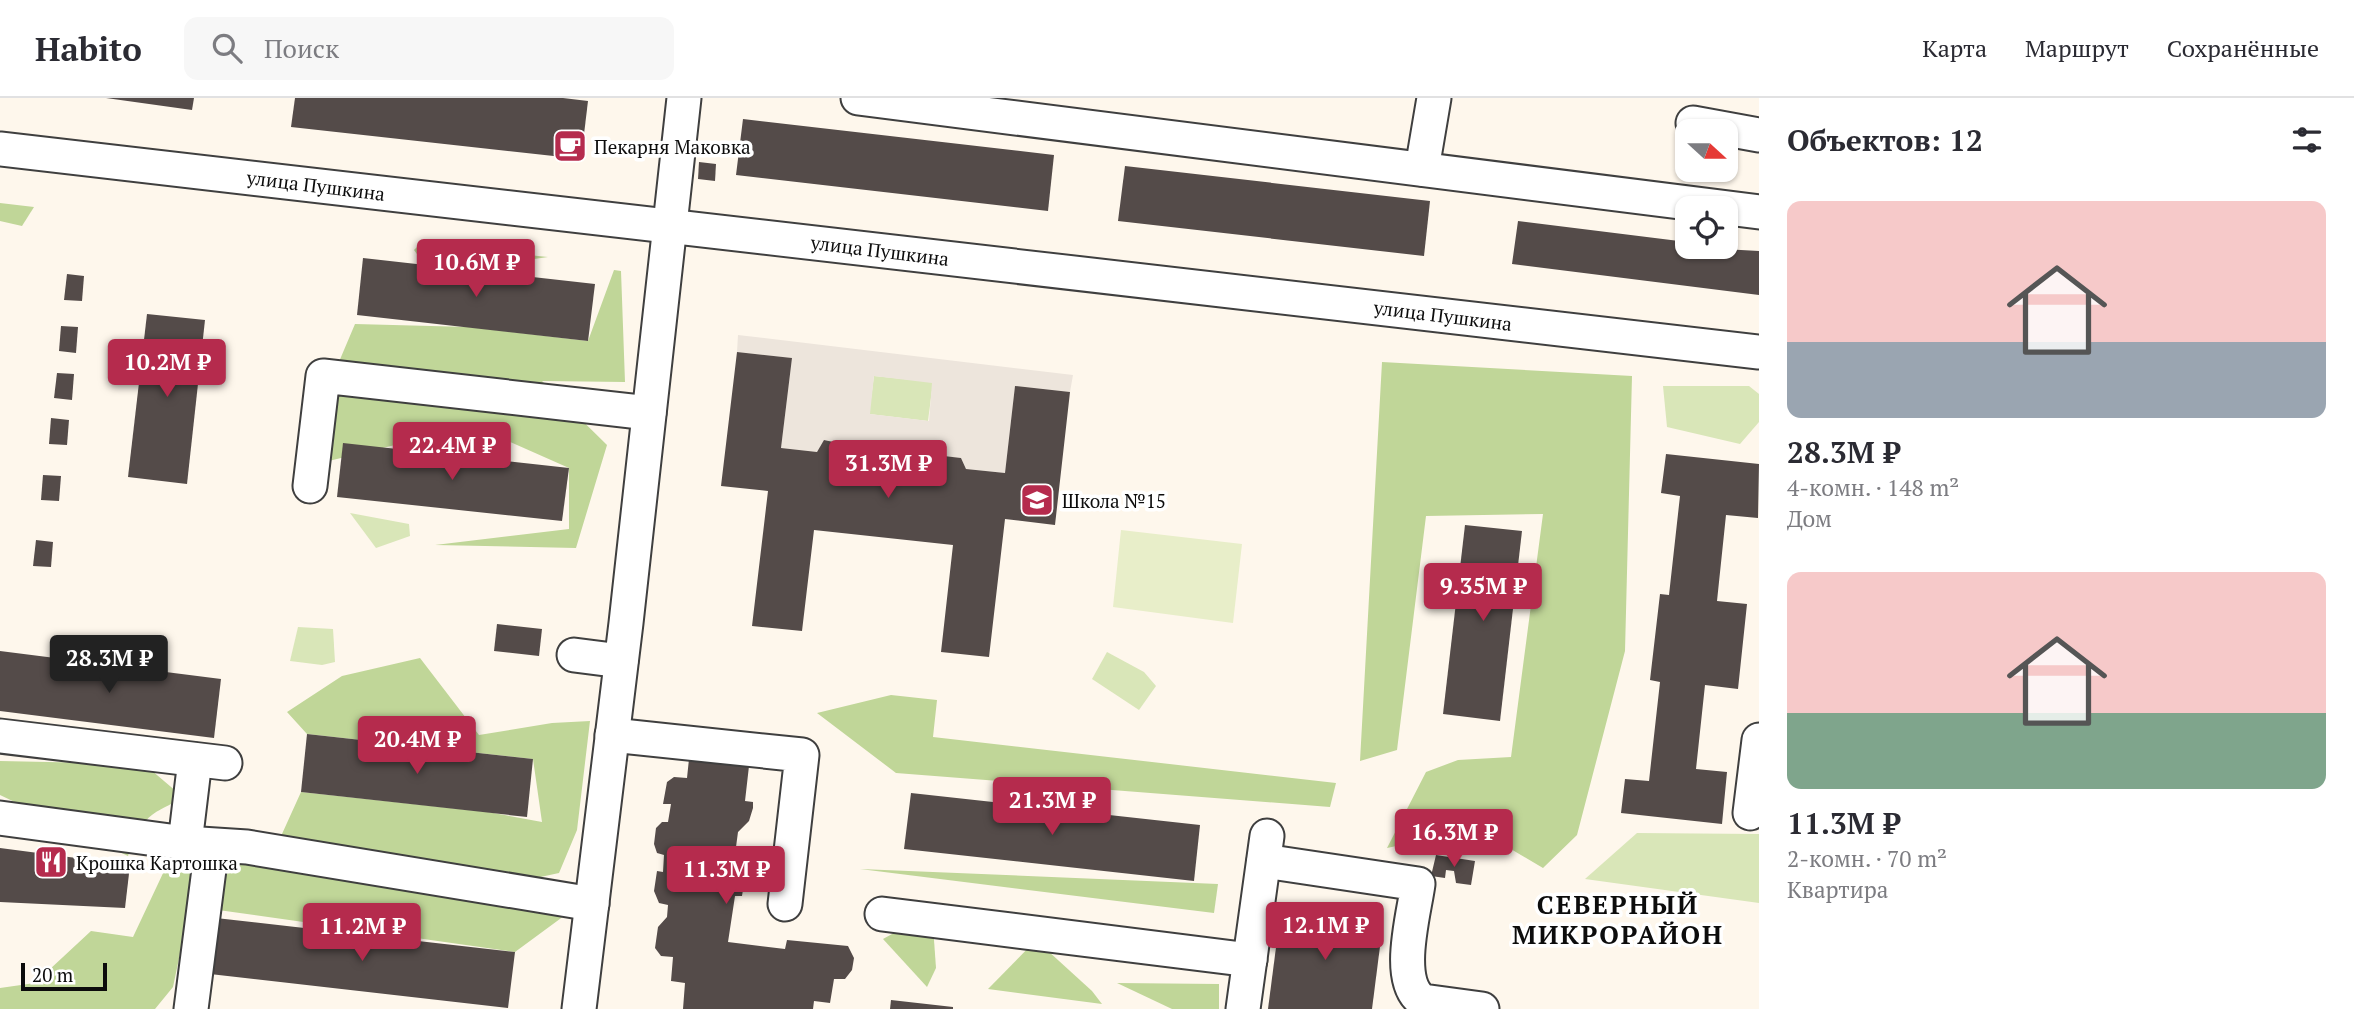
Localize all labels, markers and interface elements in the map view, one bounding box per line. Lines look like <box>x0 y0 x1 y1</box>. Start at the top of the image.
search box <box>184 17 674 80</box>
text: Habito <box>35 27 142 70</box>
icon: search <box>208 29 246 67</box>
text: Поиск <box>264 31 339 65</box>
text: Карта <box>1922 32 1987 64</box>
text: Маршрут <box>2025 32 2129 64</box>
text: Сохранённые <box>2167 32 2319 64</box>
north arrow <box>1675 119 1738 182</box>
map controls <box>1675 119 1738 259</box>
text: Объектов: 12 <box>1787 120 1983 160</box>
icon: filters <box>2288 121 2326 159</box>
cafe icon: Пекарня Маковка <box>551 127 589 165</box>
place label: Пекарня Маковка <box>594 134 751 159</box>
street label: улица Пушкина <box>244 164 387 206</box>
button: locate <box>1675 196 1738 259</box>
street label: улица Пушкина <box>808 229 951 271</box>
pin: 10.6M ₽ <box>411 240 541 299</box>
text: 10.6M ₽ <box>433 246 519 277</box>
icon: home <box>1994 247 2120 373</box>
street label: улица Пушкина <box>1371 294 1514 336</box>
pin: 10.2M ₽ <box>102 340 232 399</box>
text: 10.2M ₽ <box>124 346 210 377</box>
pin: 22.4M ₽ <box>387 422 517 482</box>
text: 22.4M ₽ <box>409 429 495 460</box>
text: 28.3M ₽ <box>1787 432 1900 472</box>
pin: 31.3M ₽ <box>823 440 953 500</box>
text: 31.3M ₽ <box>845 447 931 478</box>
text: 4-комн. · 148 m² <box>1787 472 1959 503</box>
school or university icon: Школа №15 <box>1018 481 1056 519</box>
place label: Школа №15 <box>1062 488 1166 513</box>
text: Дом <box>1787 503 1832 534</box>
pin: 9.35M ₽ <box>1418 564 1548 623</box>
text: 9.35M ₽ <box>1440 570 1526 601</box>
icon: home <box>1994 618 2120 744</box>
pin: 28.3M ₽ <box>44 636 174 695</box>
text: 28.3M ₽ <box>66 642 152 673</box>
pin: 20.4M ₽ <box>352 716 482 776</box>
text: 20.4M ₽ <box>374 723 460 754</box>
pin: 21.3M ₽ <box>987 778 1117 837</box>
text: 21.3M ₽ <box>1009 784 1095 815</box>
text: 11.3M ₽ <box>1787 803 1900 843</box>
pin: 16.3M ₽ <box>1389 810 1519 869</box>
text: 16.3M ₽ <box>1411 816 1497 847</box>
restaurant icon: Крошка Картошка <box>32 843 70 881</box>
text: 2-комн. · 70 m² <box>1787 843 1947 874</box>
pin: 11.3M ₽ <box>661 846 791 906</box>
place label: Крошка Картошка <box>76 850 238 875</box>
text: 11.3M ₽ <box>683 853 769 884</box>
text: Квартира <box>1787 874 1888 905</box>
district label: СЕВЕРНЫЙ МИКРОРАЙОН <box>1512 887 1724 951</box>
pin: 12.1M ₽ <box>1260 902 1390 962</box>
pin: 11.2M ₽ <box>297 904 427 963</box>
text: 12.1M ₽ <box>1282 909 1368 940</box>
text: 11.2M ₽ <box>319 910 405 941</box>
scale bar <box>21 960 107 992</box>
text: 20 m <box>32 962 73 987</box>

